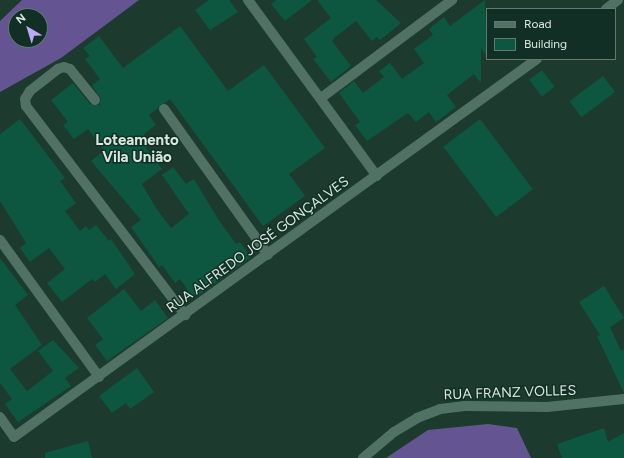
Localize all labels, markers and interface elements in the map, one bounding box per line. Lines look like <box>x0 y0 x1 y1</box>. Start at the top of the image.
north arrow <box>8 8 48 48</box>
legend <box>486 8 616 60</box>
text: N <box>14 11 28 27</box>
text: Road <box>524 17 552 31</box>
text: Building <box>524 37 567 51</box>
district label: Loteamento Vila União <box>95 131 179 166</box>
street label: RUA ALFREDO JOSÉ GONÇALVES <box>164 173 352 317</box>
street label: RUA FRANZ VOLLES <box>443 382 577 404</box>

